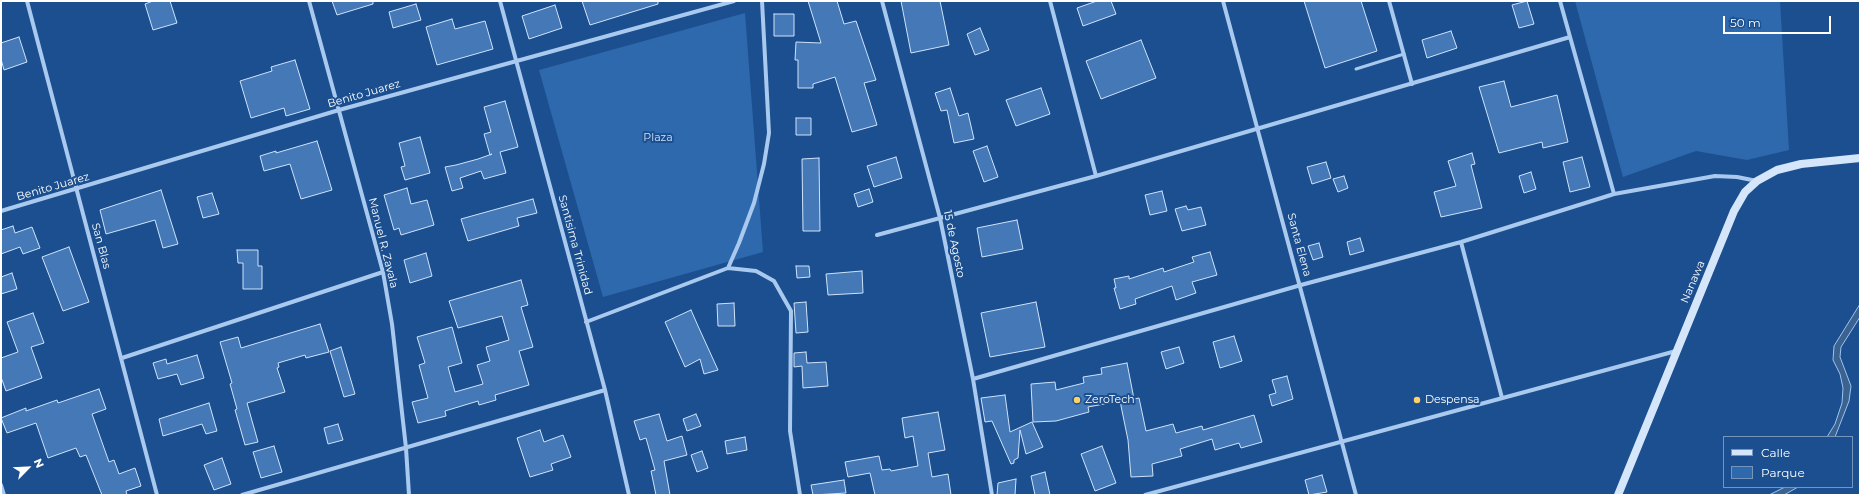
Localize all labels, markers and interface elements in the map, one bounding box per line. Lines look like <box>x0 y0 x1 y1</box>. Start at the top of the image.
scale bar <box>1725 8 1833 34</box>
text: 50 m <box>1730 15 1761 30</box>
street label: Benito Juarez <box>326 77 402 111</box>
park label: Plaza <box>643 131 673 145</box>
street label: Benito Juarez <box>15 170 91 204</box>
street label: Santisima Trinidad <box>555 194 595 296</box>
street label: Manuel R. Zavala <box>365 196 401 290</box>
street label: 15 de Agosto <box>940 209 968 279</box>
street label: Santa Elena <box>1284 212 1314 278</box>
street label: San Blas <box>89 222 113 270</box>
street label: Nanawa <box>1678 259 1708 305</box>
place label: ZeroTech <box>1085 393 1135 407</box>
place label: Despensa <box>1425 393 1479 407</box>
marker: ZeroTech <box>1072 395 1082 405</box>
marker: Despensa <box>1412 395 1422 405</box>
legend <box>1723 436 1853 488</box>
text: Calle <box>1761 445 1790 460</box>
north arrow <box>8 448 48 488</box>
text: N <box>31 456 47 470</box>
text: Parque <box>1761 465 1805 480</box>

